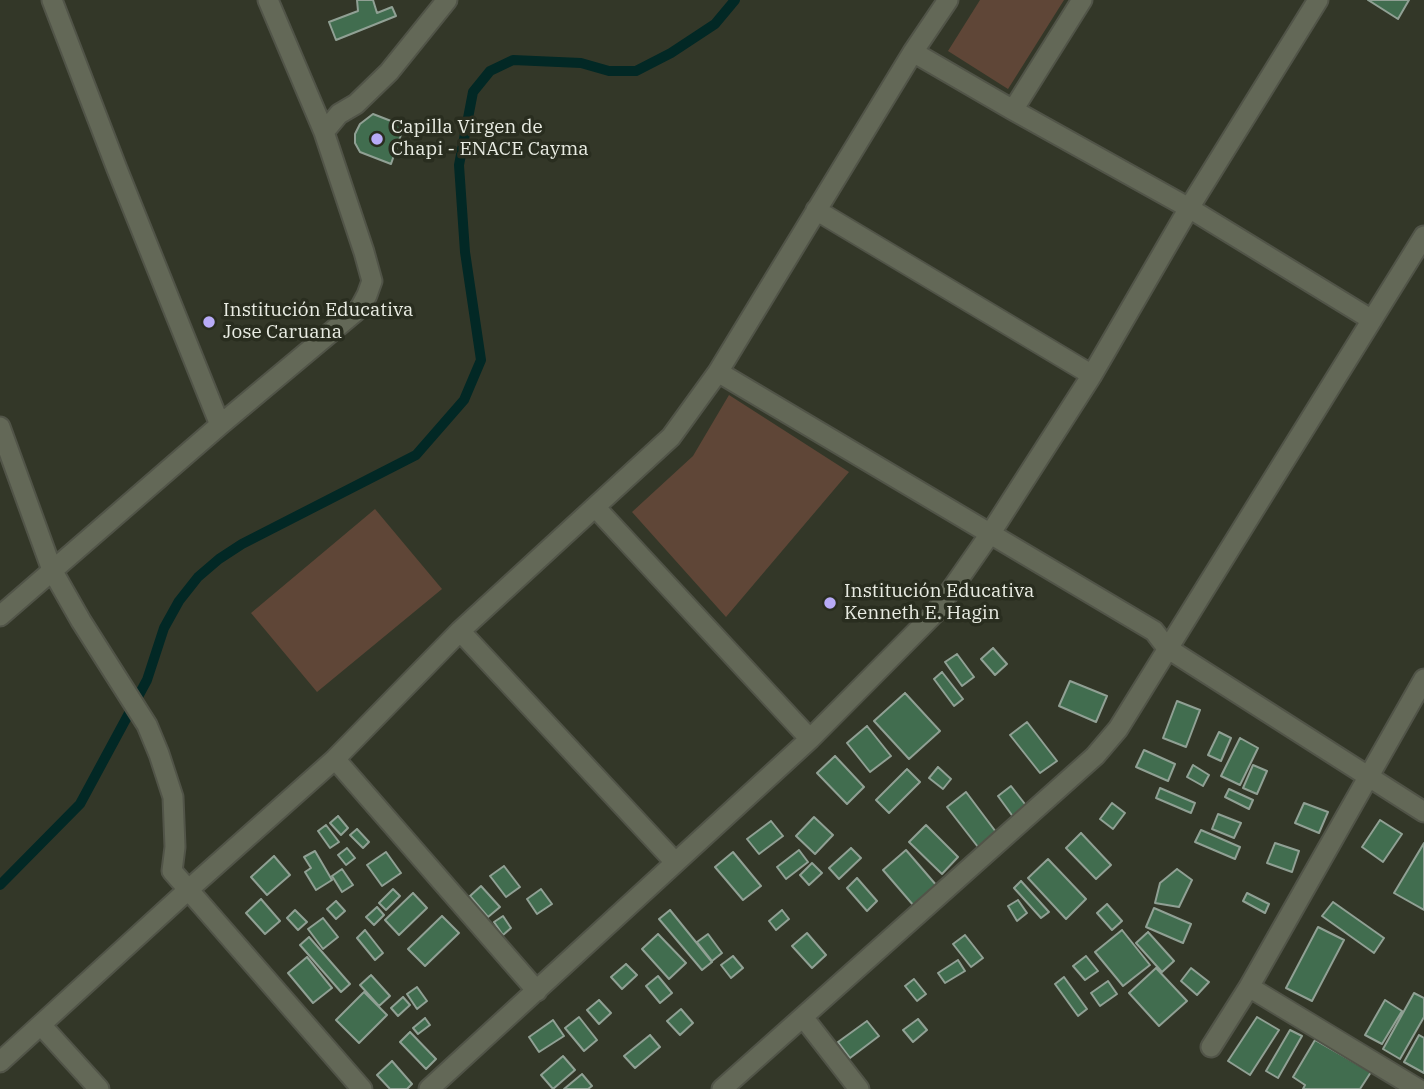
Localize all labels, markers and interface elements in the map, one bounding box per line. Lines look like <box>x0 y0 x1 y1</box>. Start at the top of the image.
place label: Capilla Virgen de Chapi - ENACE Cayma <box>391 117 589 161</box>
marker: Capilla Virgen de Chapi - ENACE Cayma <box>369 131 385 147</box>
place label: Institución Educativa Jose Caruana <box>223 300 413 344</box>
marker: Institución Educativa Jose Caruana <box>201 314 217 330</box>
place label: Institución Educativa Kenneth E. Hagin <box>844 581 1034 625</box>
marker: Institución Educativa Kenneth E. Hagin <box>822 595 838 611</box>

